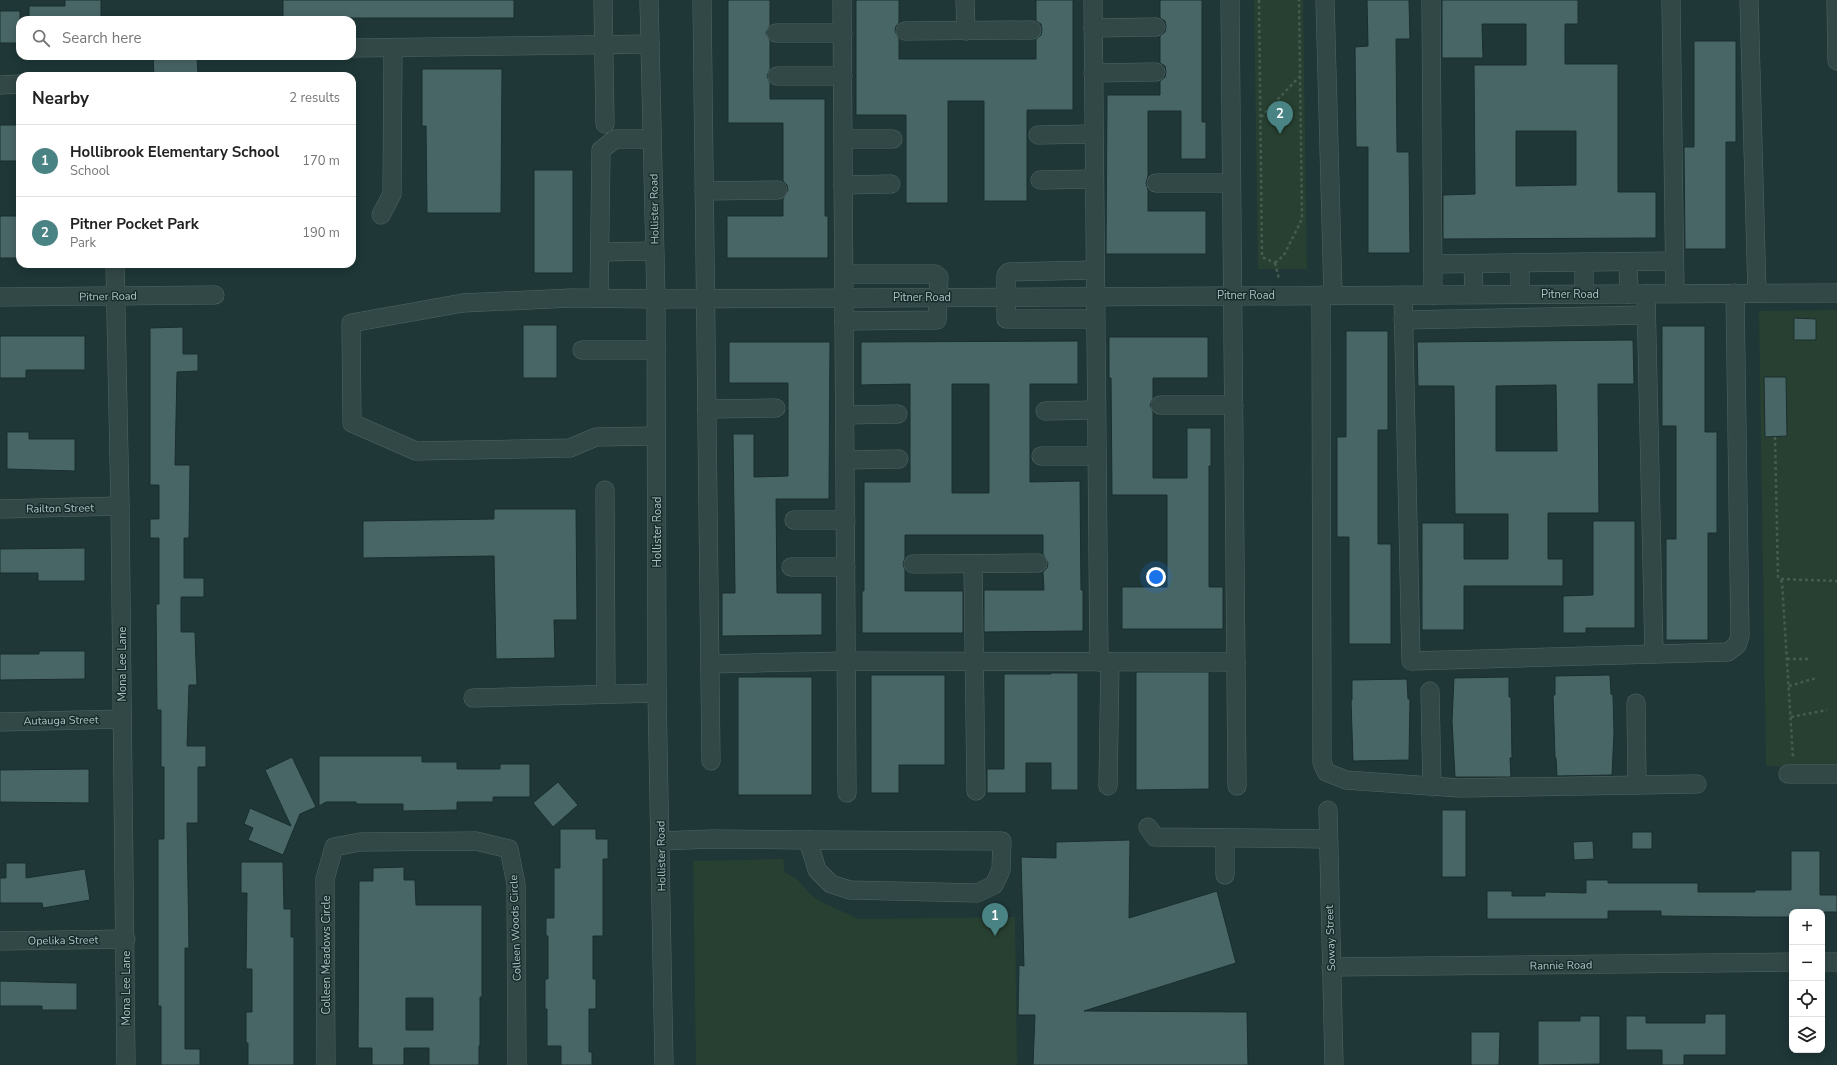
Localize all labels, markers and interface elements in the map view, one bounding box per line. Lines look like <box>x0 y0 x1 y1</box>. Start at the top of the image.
search box <box>16 16 356 60</box>
icon: search <box>30 27 52 49</box>
text: Search here <box>62 28 142 48</box>
text: Nearby <box>32 87 89 110</box>
text: 2 results <box>289 89 340 107</box>
pin: 2 <box>1267 101 1293 134</box>
text: Hollibrook Elementary School <box>70 142 279 162</box>
text: 1 <box>41 152 49 170</box>
text: 170 m <box>302 152 340 170</box>
text: School <box>70 162 110 180</box>
street label: Hollister Road <box>646 173 663 245</box>
text: Pitner Pocket Park <box>70 214 199 234</box>
text: 2 <box>41 224 49 242</box>
text: 190 m <box>302 224 340 242</box>
text: Park <box>70 234 96 252</box>
street label: Pitner Road <box>1541 287 1599 302</box>
street label: Pitner Road <box>79 288 137 305</box>
street label: Pitner Road <box>1217 288 1275 303</box>
street label: Pitner Road <box>893 290 951 305</box>
street label: Hollister Road <box>650 497 665 567</box>
street label: Railton Street <box>26 500 94 517</box>
your location <box>1146 567 1166 587</box>
street label: Mona Lee Lane <box>115 626 130 701</box>
street label: Autauga Street <box>23 712 99 729</box>
street label: Hollister Road <box>653 820 670 892</box>
street label: Colleen Woods Circle <box>506 874 525 982</box>
street label: Colleen Meadows Circle <box>319 895 334 1015</box>
pin: 1 <box>982 903 1008 936</box>
street label: Soway Street <box>1322 904 1339 971</box>
map controls <box>1789 909 1825 1053</box>
button: + <box>1789 909 1825 945</box>
street label: Opelika Street <box>28 932 99 949</box>
button: − <box>1789 945 1825 981</box>
street label: Mona Lee Lane <box>119 950 134 1025</box>
street label: Rannie Road <box>1530 957 1592 974</box>
button: locate <box>1789 981 1825 1017</box>
button: layers <box>1789 1017 1825 1053</box>

